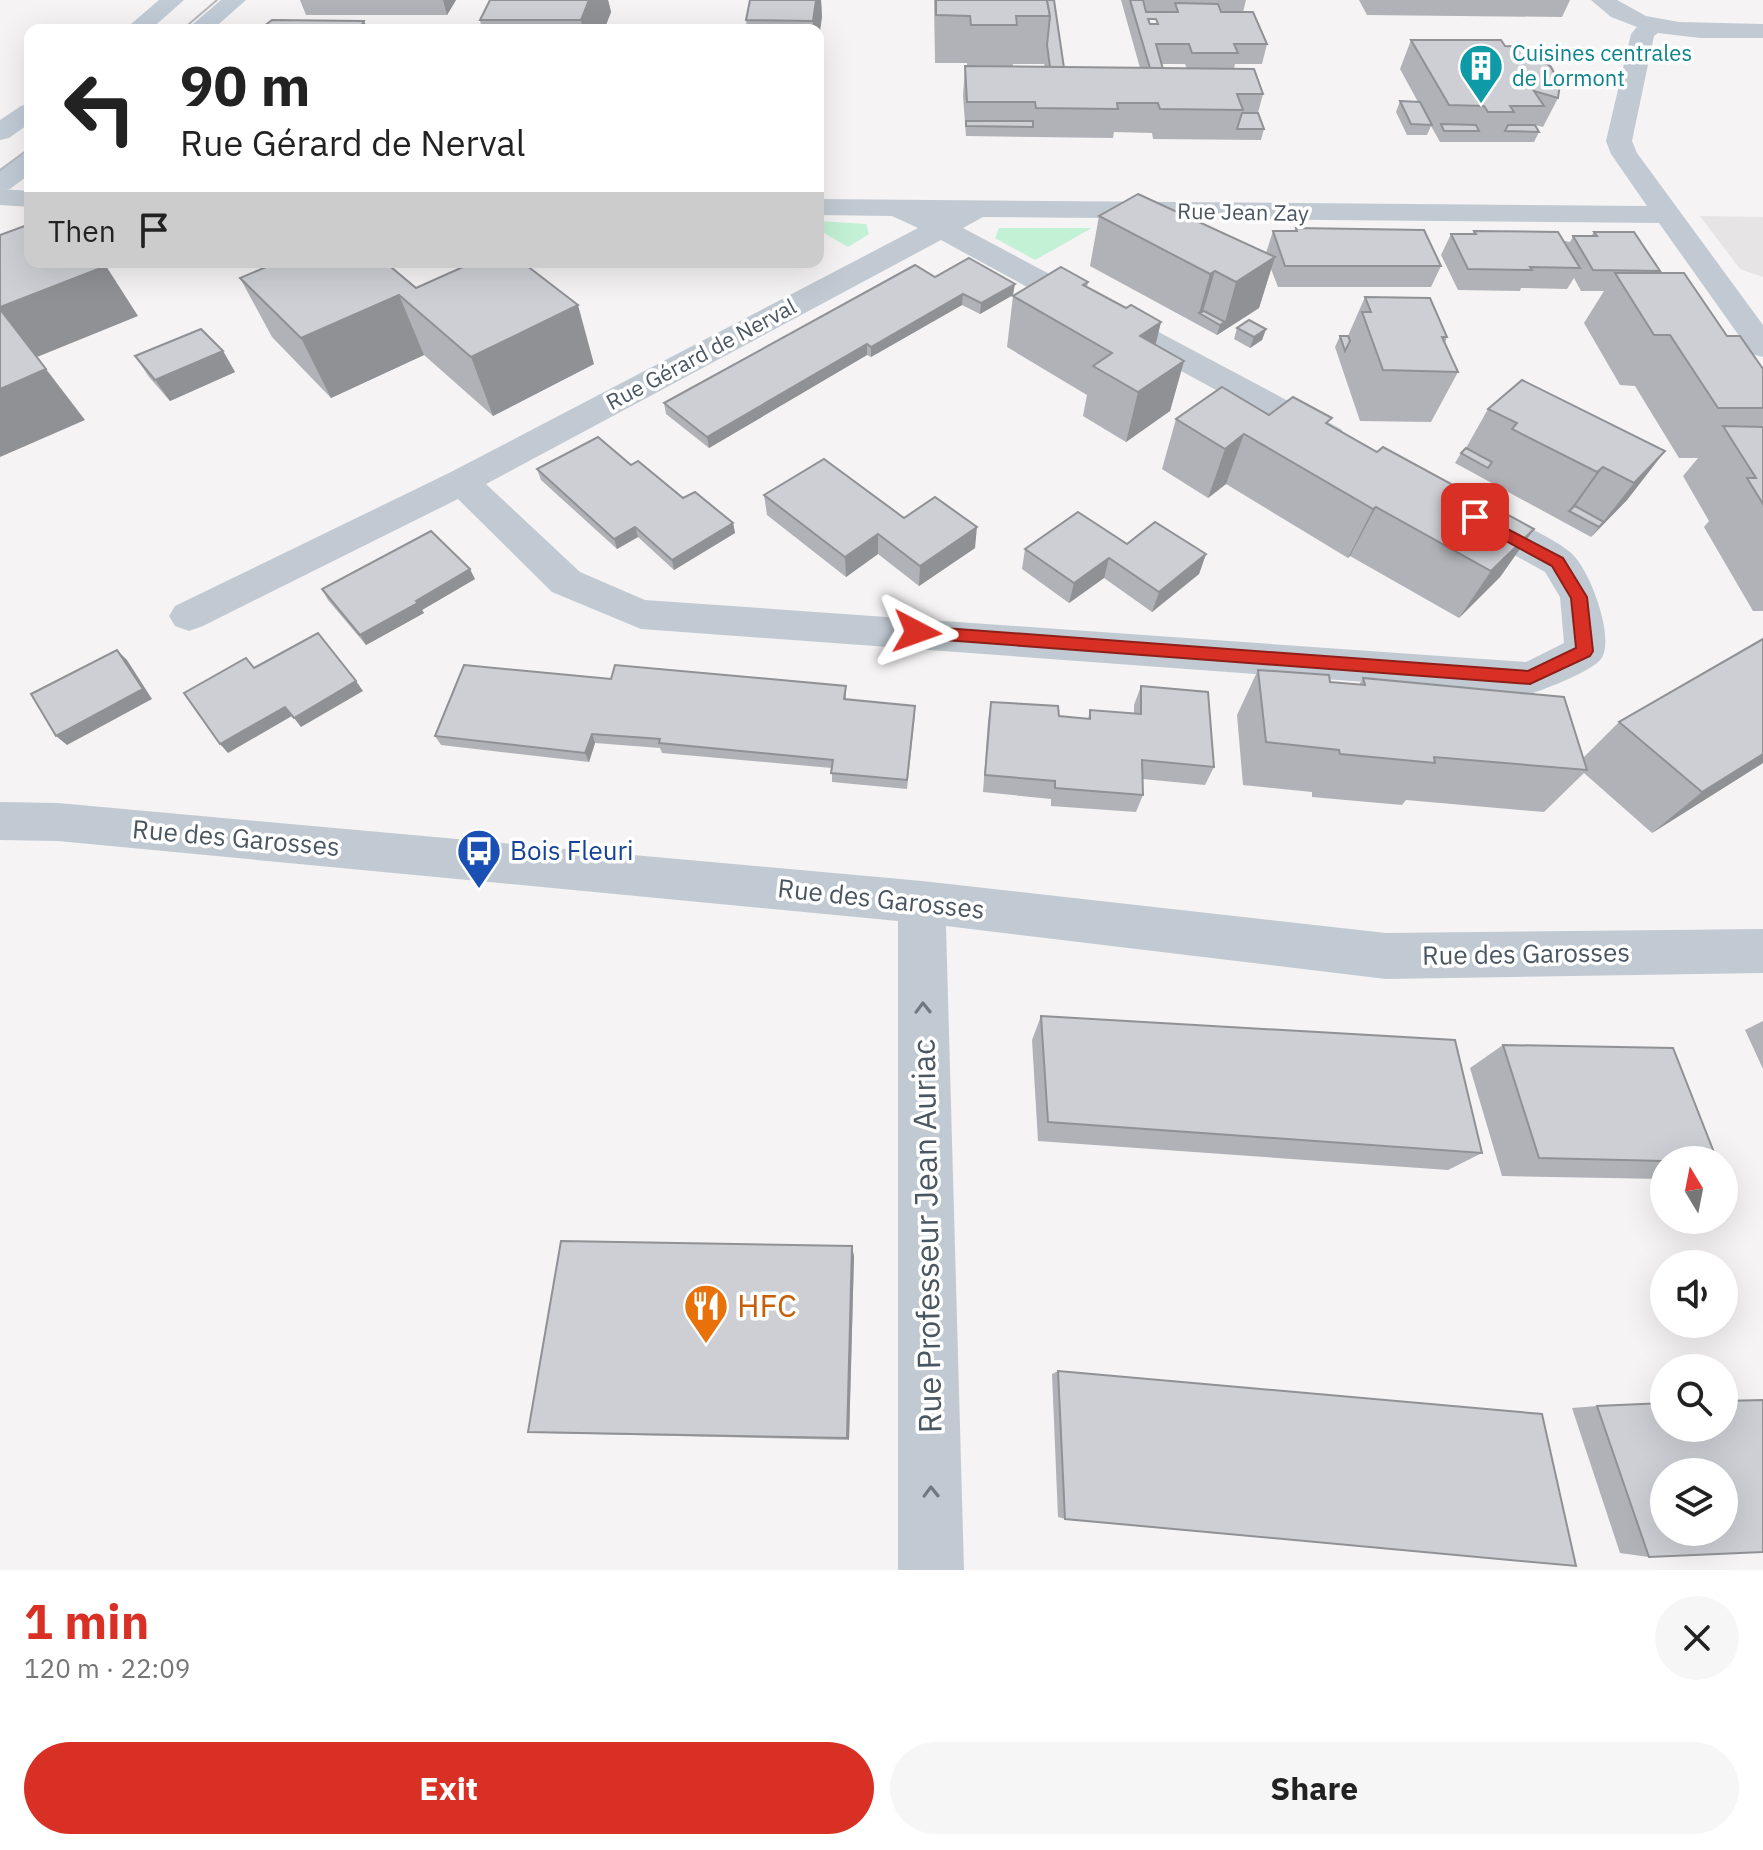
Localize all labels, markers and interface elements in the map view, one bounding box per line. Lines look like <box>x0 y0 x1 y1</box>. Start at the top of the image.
place label: Cuisines centrales de Lormont <box>1512 38 1692 92</box>
building icon: Cuisines centrales de Lormont <box>1457 42 1505 105</box>
text: 90 m <box>180 49 310 121</box>
icon: left <box>48 56 152 160</box>
text: Rue Gérard de Nerval <box>180 119 526 166</box>
street label: Rue Jean Zay <box>1177 196 1309 227</box>
icon: arrive <box>132 208 176 252</box>
text: Then <box>48 211 116 250</box>
street label: Rue Gérard de Nerval <box>601 291 801 416</box>
pin <box>1441 483 1509 551</box>
icon: arrive <box>1453 495 1497 539</box>
position arrow <box>875 590 959 674</box>
street label: Rue des Garosses <box>131 811 341 863</box>
bus stop icon: Bois Fleuri <box>455 827 503 890</box>
place label: Bois Fleuri <box>510 833 634 867</box>
street label: Rue des Garosses <box>776 870 986 926</box>
street label: Rue des Garosses <box>1422 934 1630 972</box>
one-way arrow <box>914 1001 932 1014</box>
street label: Rue Professeur Jean Auriac <box>902 1039 950 1434</box>
north arrow <box>1650 1146 1738 1234</box>
map controls <box>1650 1146 1738 1546</box>
button: sound <box>1650 1250 1738 1338</box>
restaurant icon: HFC <box>682 1282 730 1345</box>
place label: HFC <box>737 1284 797 1326</box>
button: search <box>1650 1354 1738 1442</box>
button: layers <box>1650 1458 1738 1546</box>
one-way arrow <box>922 1485 939 1498</box>
text: 1 min <box>24 1590 149 1652</box>
button: close <box>1655 1596 1739 1680</box>
text: 120 m · 22:09 <box>24 1651 190 1685</box>
button: Exit <box>24 1742 874 1834</box>
button: Share <box>890 1742 1739 1834</box>

